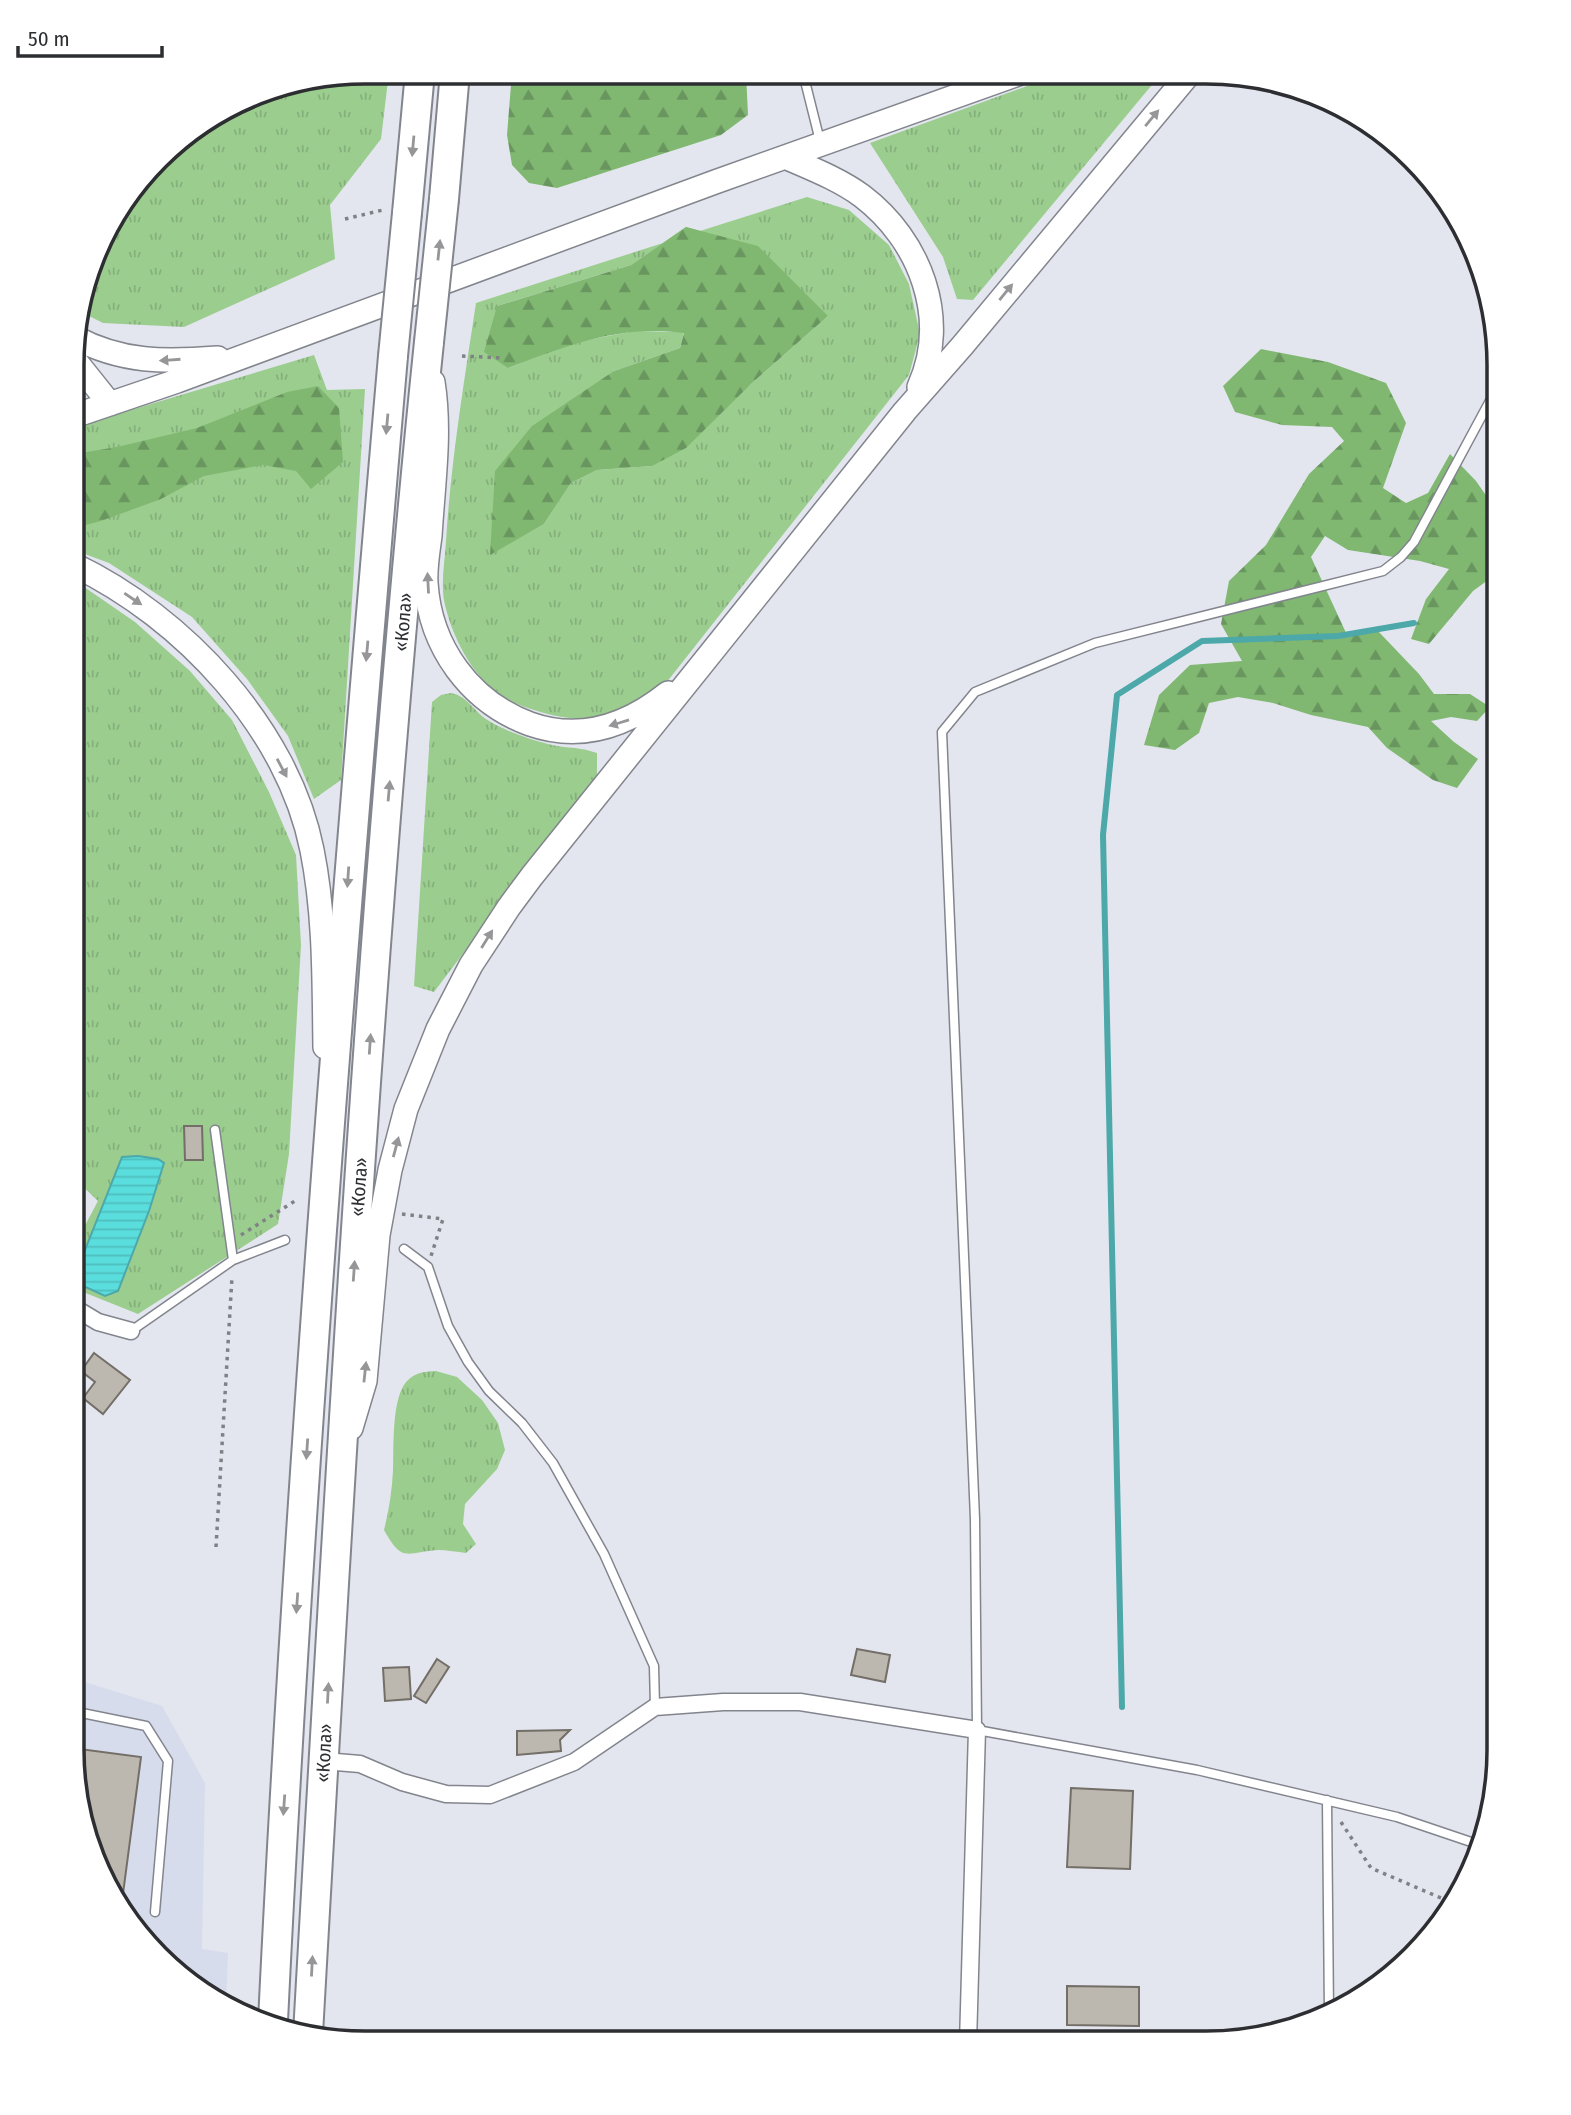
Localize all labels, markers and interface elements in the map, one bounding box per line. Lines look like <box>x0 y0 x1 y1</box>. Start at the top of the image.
scale bar <box>18 14 161 58</box>
text: 50 m <box>28 26 70 52</box>
one-way arrow <box>1144 109 1159 126</box>
one-way arrow <box>408 135 419 157</box>
one-way arrow <box>433 239 444 261</box>
one-way arrow <box>999 284 1014 302</box>
one-way arrow <box>159 355 181 366</box>
one-way arrow <box>381 413 392 435</box>
one-way arrow <box>422 572 433 594</box>
one-way arrow <box>124 592 142 606</box>
street label: «Кола» <box>389 592 417 652</box>
one-way arrow <box>361 640 372 662</box>
one-way arrow <box>608 718 629 728</box>
one-way arrow <box>276 758 287 778</box>
one-way arrow <box>384 780 395 802</box>
one-way arrow <box>342 866 353 888</box>
one-way arrow <box>481 930 494 949</box>
one-way arrow <box>365 1032 376 1054</box>
one-way arrow <box>391 1135 402 1157</box>
street label: «Кола» <box>345 1157 373 1217</box>
one-way arrow <box>348 1259 359 1281</box>
one-way arrow <box>360 1360 371 1382</box>
one-way arrow <box>301 1438 312 1460</box>
one-way arrow <box>292 1592 303 1614</box>
one-way arrow <box>322 1682 333 1704</box>
street label: «Кола» <box>311 1723 337 1783</box>
one-way arrow <box>279 1795 290 1817</box>
one-way arrow <box>307 1955 318 1977</box>

